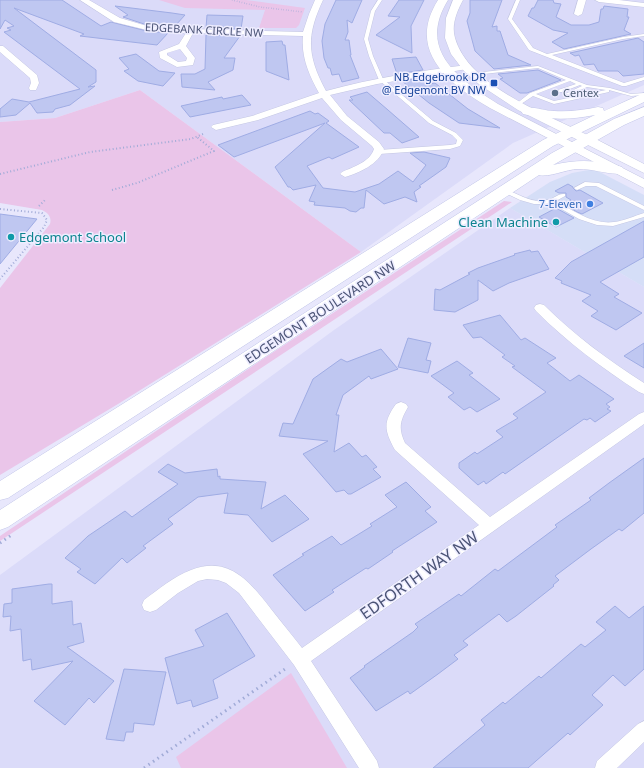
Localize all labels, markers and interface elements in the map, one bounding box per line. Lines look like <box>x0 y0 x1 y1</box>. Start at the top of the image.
street label: EDGEBANK CIRCLE NW <box>145 19 264 40</box>
place label: NB Edgebrook DR @ Edgemont BV NW <box>382 69 487 97</box>
marker: NB Edgebrook DR @ Edgemont BV NW <box>489 78 499 88</box>
place label: Centex <box>563 85 599 100</box>
marker: Centex <box>550 88 560 98</box>
place label: 7-Eleven <box>539 196 582 211</box>
marker: 7-Eleven <box>585 199 595 209</box>
place label: Clean Machine <box>458 213 548 231</box>
marker: Clean Machine <box>551 217 561 227</box>
place label: Edgemont School <box>19 228 126 246</box>
marker: Edgemont School <box>6 232 16 242</box>
street label: EDGEMONT BOULEVARD NW <box>241 256 399 368</box>
street label: EDFORTH WAY NW <box>355 526 483 624</box>

